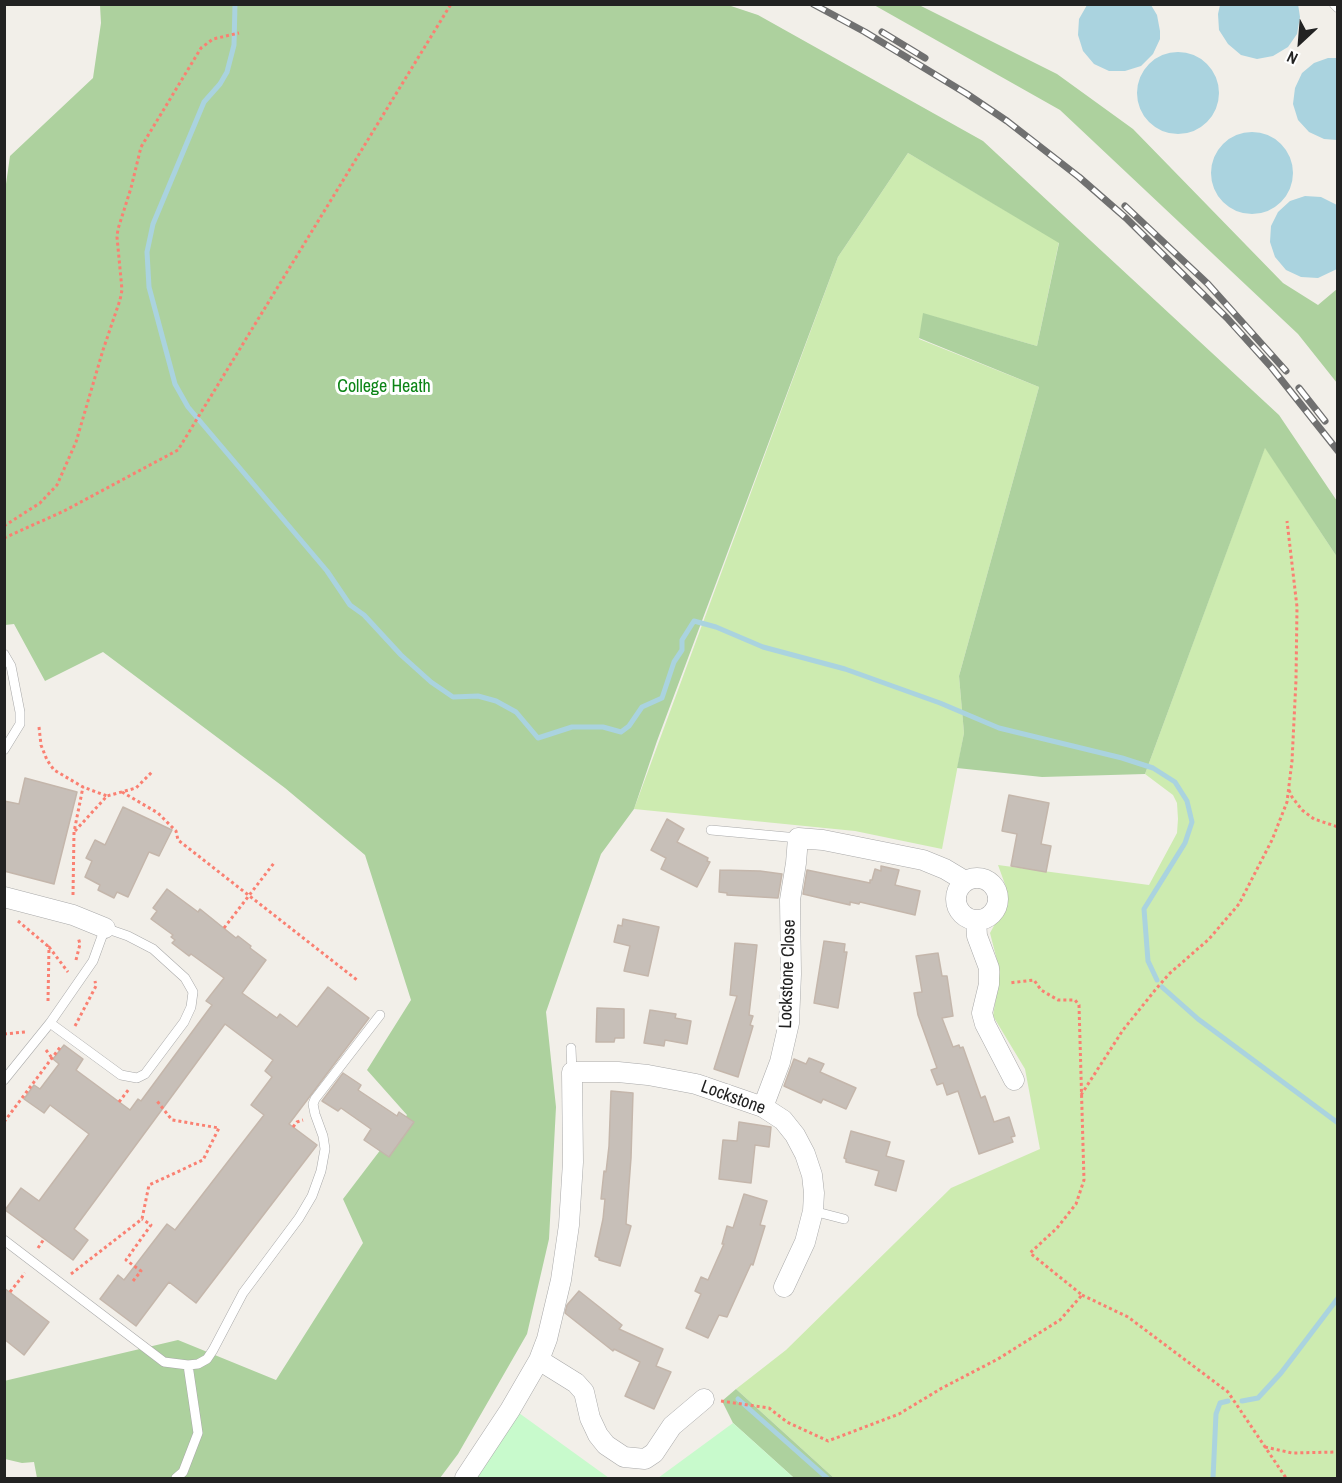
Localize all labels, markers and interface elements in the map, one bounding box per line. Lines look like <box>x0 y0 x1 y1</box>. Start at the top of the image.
north arrow <box>1270 12 1330 72</box>
text: N <box>1283 46 1301 70</box>
park label: College Heath <box>337 376 431 398</box>
street label: Lockstone Close <box>775 919 801 1029</box>
street label: Lockstone <box>698 1076 768 1120</box>

